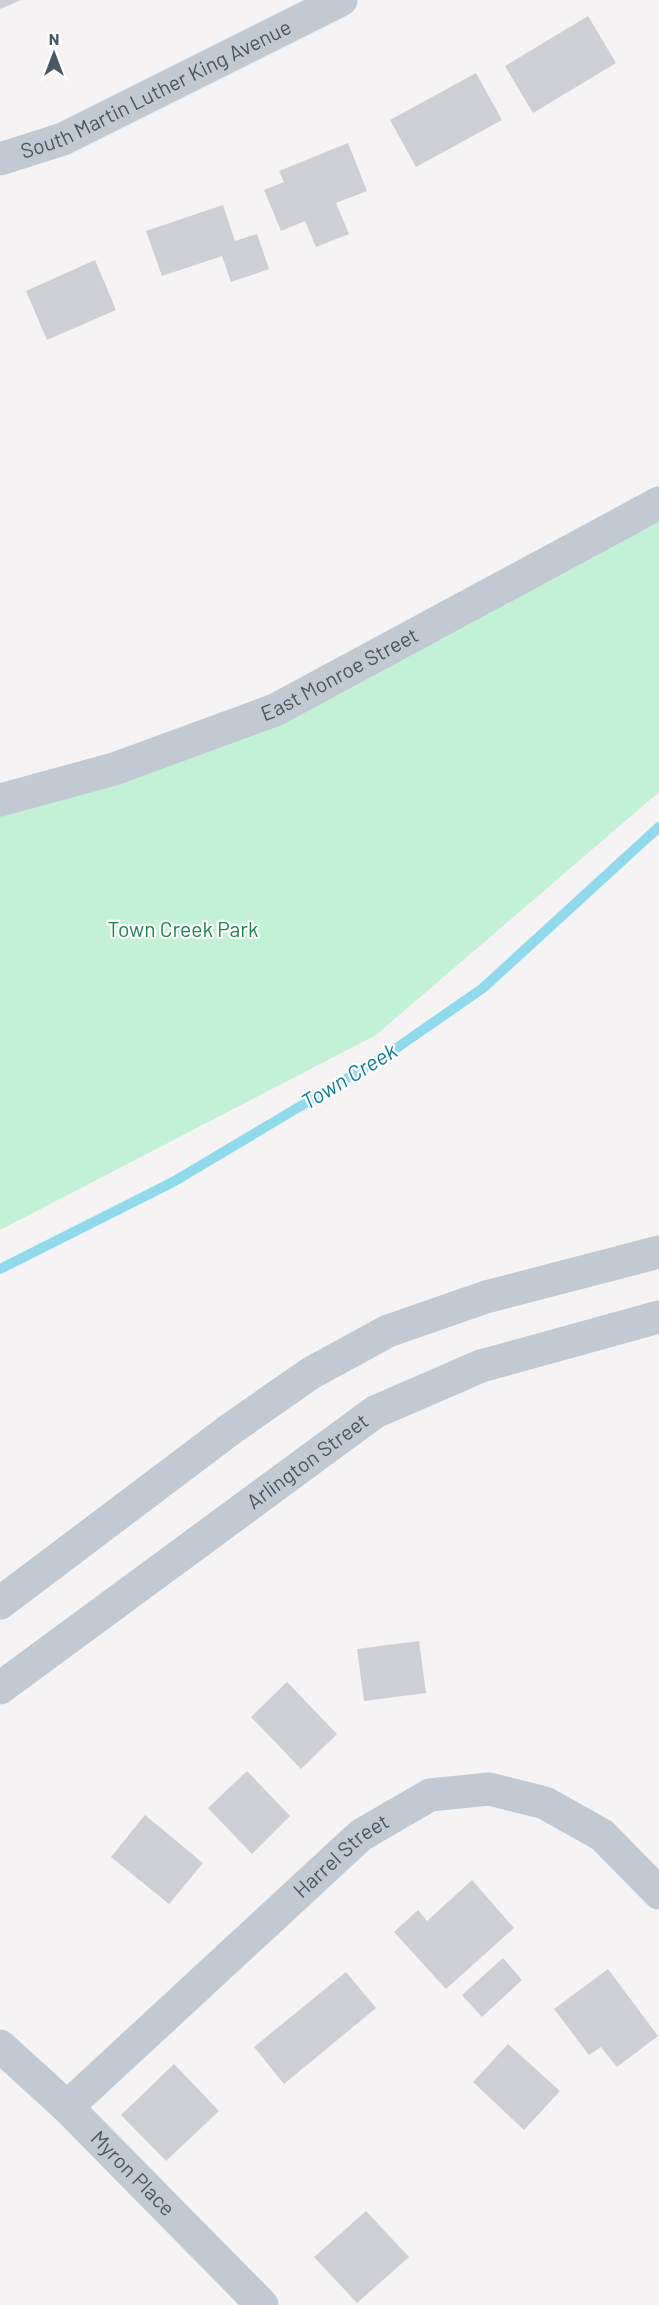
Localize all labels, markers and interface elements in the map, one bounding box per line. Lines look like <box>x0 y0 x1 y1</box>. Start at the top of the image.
street label: South Martin Luther King Avenue <box>17 13 295 163</box>
north arrow <box>24 24 84 84</box>
text: N <box>49 29 59 48</box>
street label: East Monroe Street <box>257 621 422 725</box>
park label: Town Creek Park <box>108 916 258 941</box>
water label: Town Creek <box>296 1036 401 1114</box>
street label: Arlington Street <box>241 1407 373 1513</box>
street label: Harrel Street <box>288 1808 393 1902</box>
street label: Myron Place <box>86 2125 181 2220</box>

